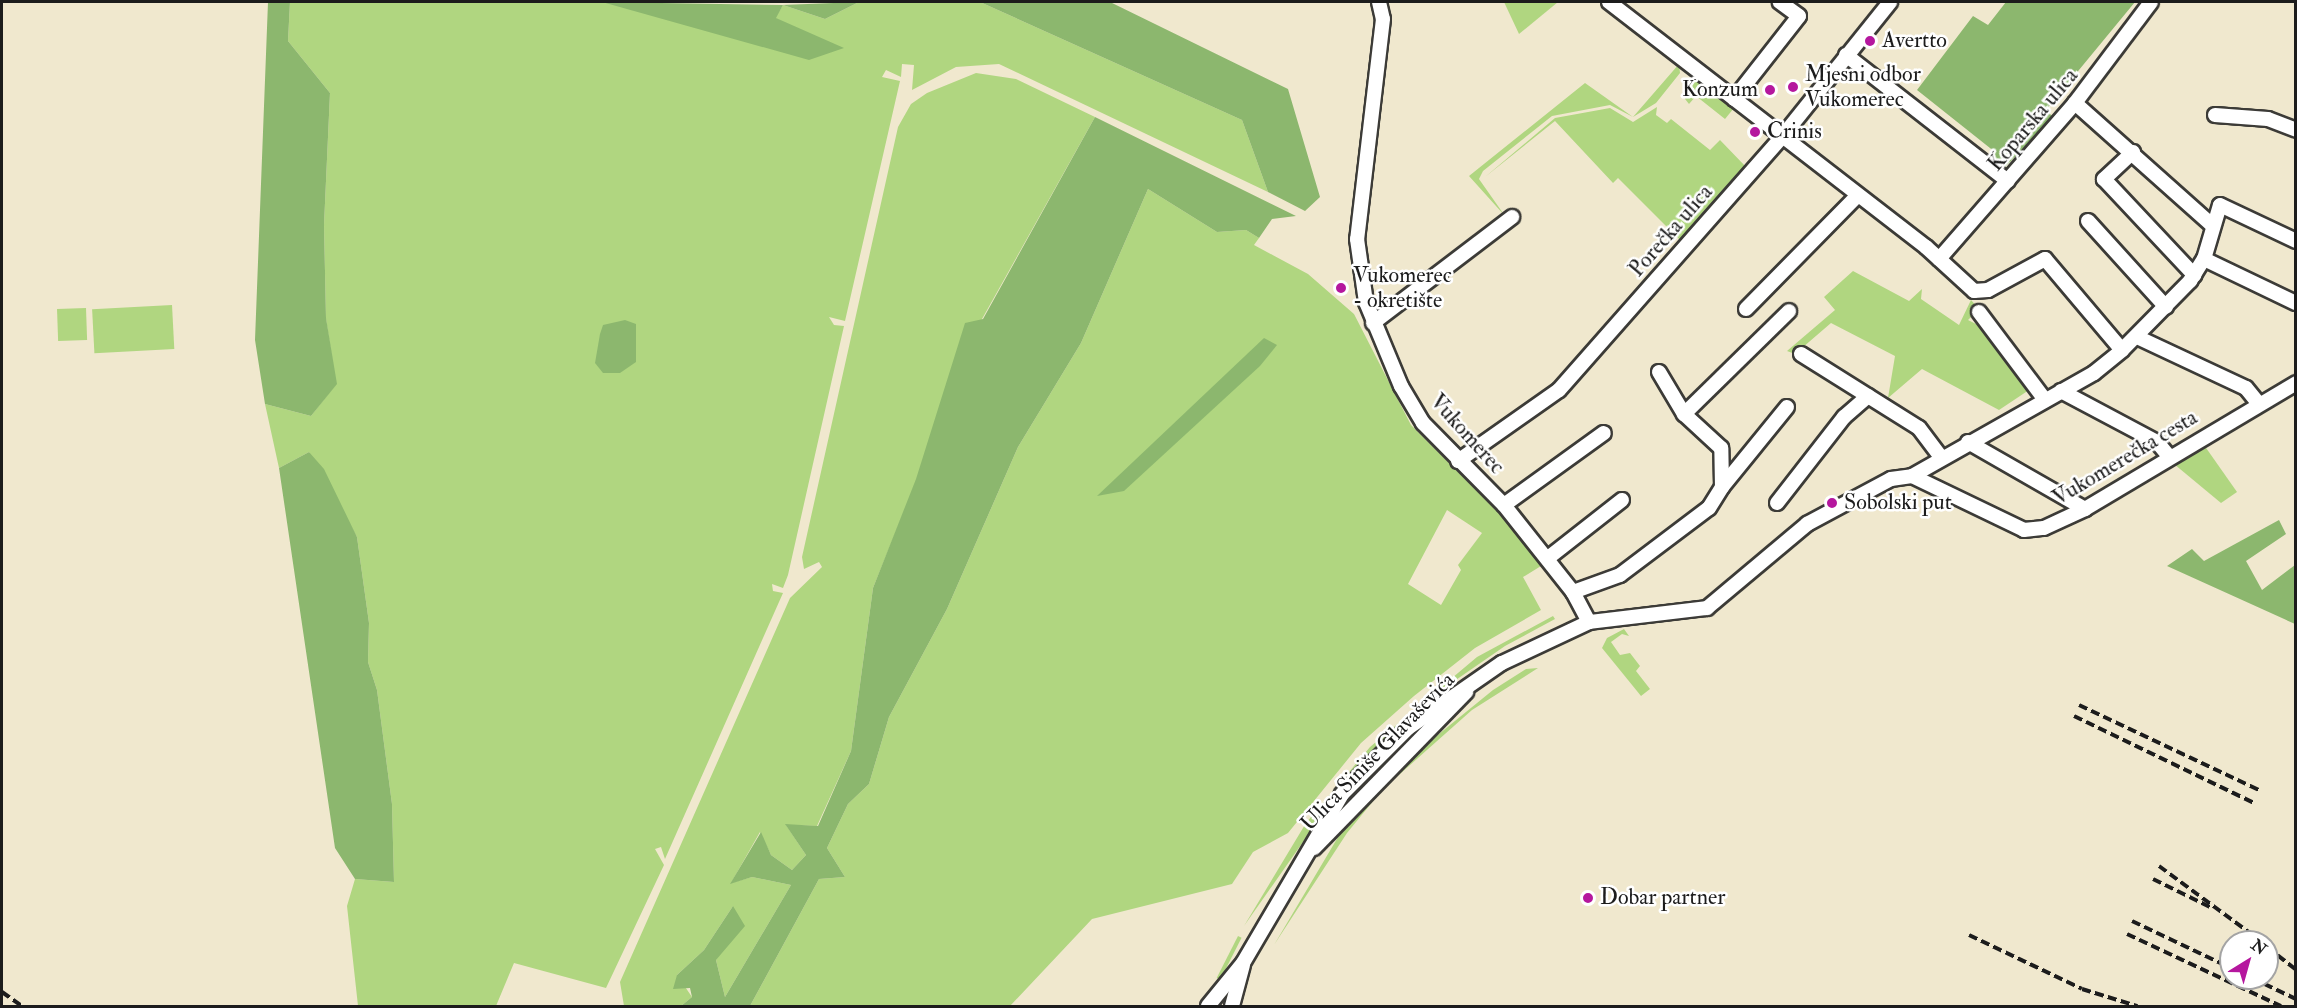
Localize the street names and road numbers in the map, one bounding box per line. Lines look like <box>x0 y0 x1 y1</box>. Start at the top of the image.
street label: Koparska ulica <box>1982 63 2084 177</box>
street label: Porečka ulica <box>1624 179 1718 283</box>
street label: Vukomerec <box>1424 389 1510 479</box>
street label: Vukomerečka cesta <box>2048 404 2202 512</box>
street label: Ulica Siniše Glavaševića <box>1296 667 1460 837</box>

